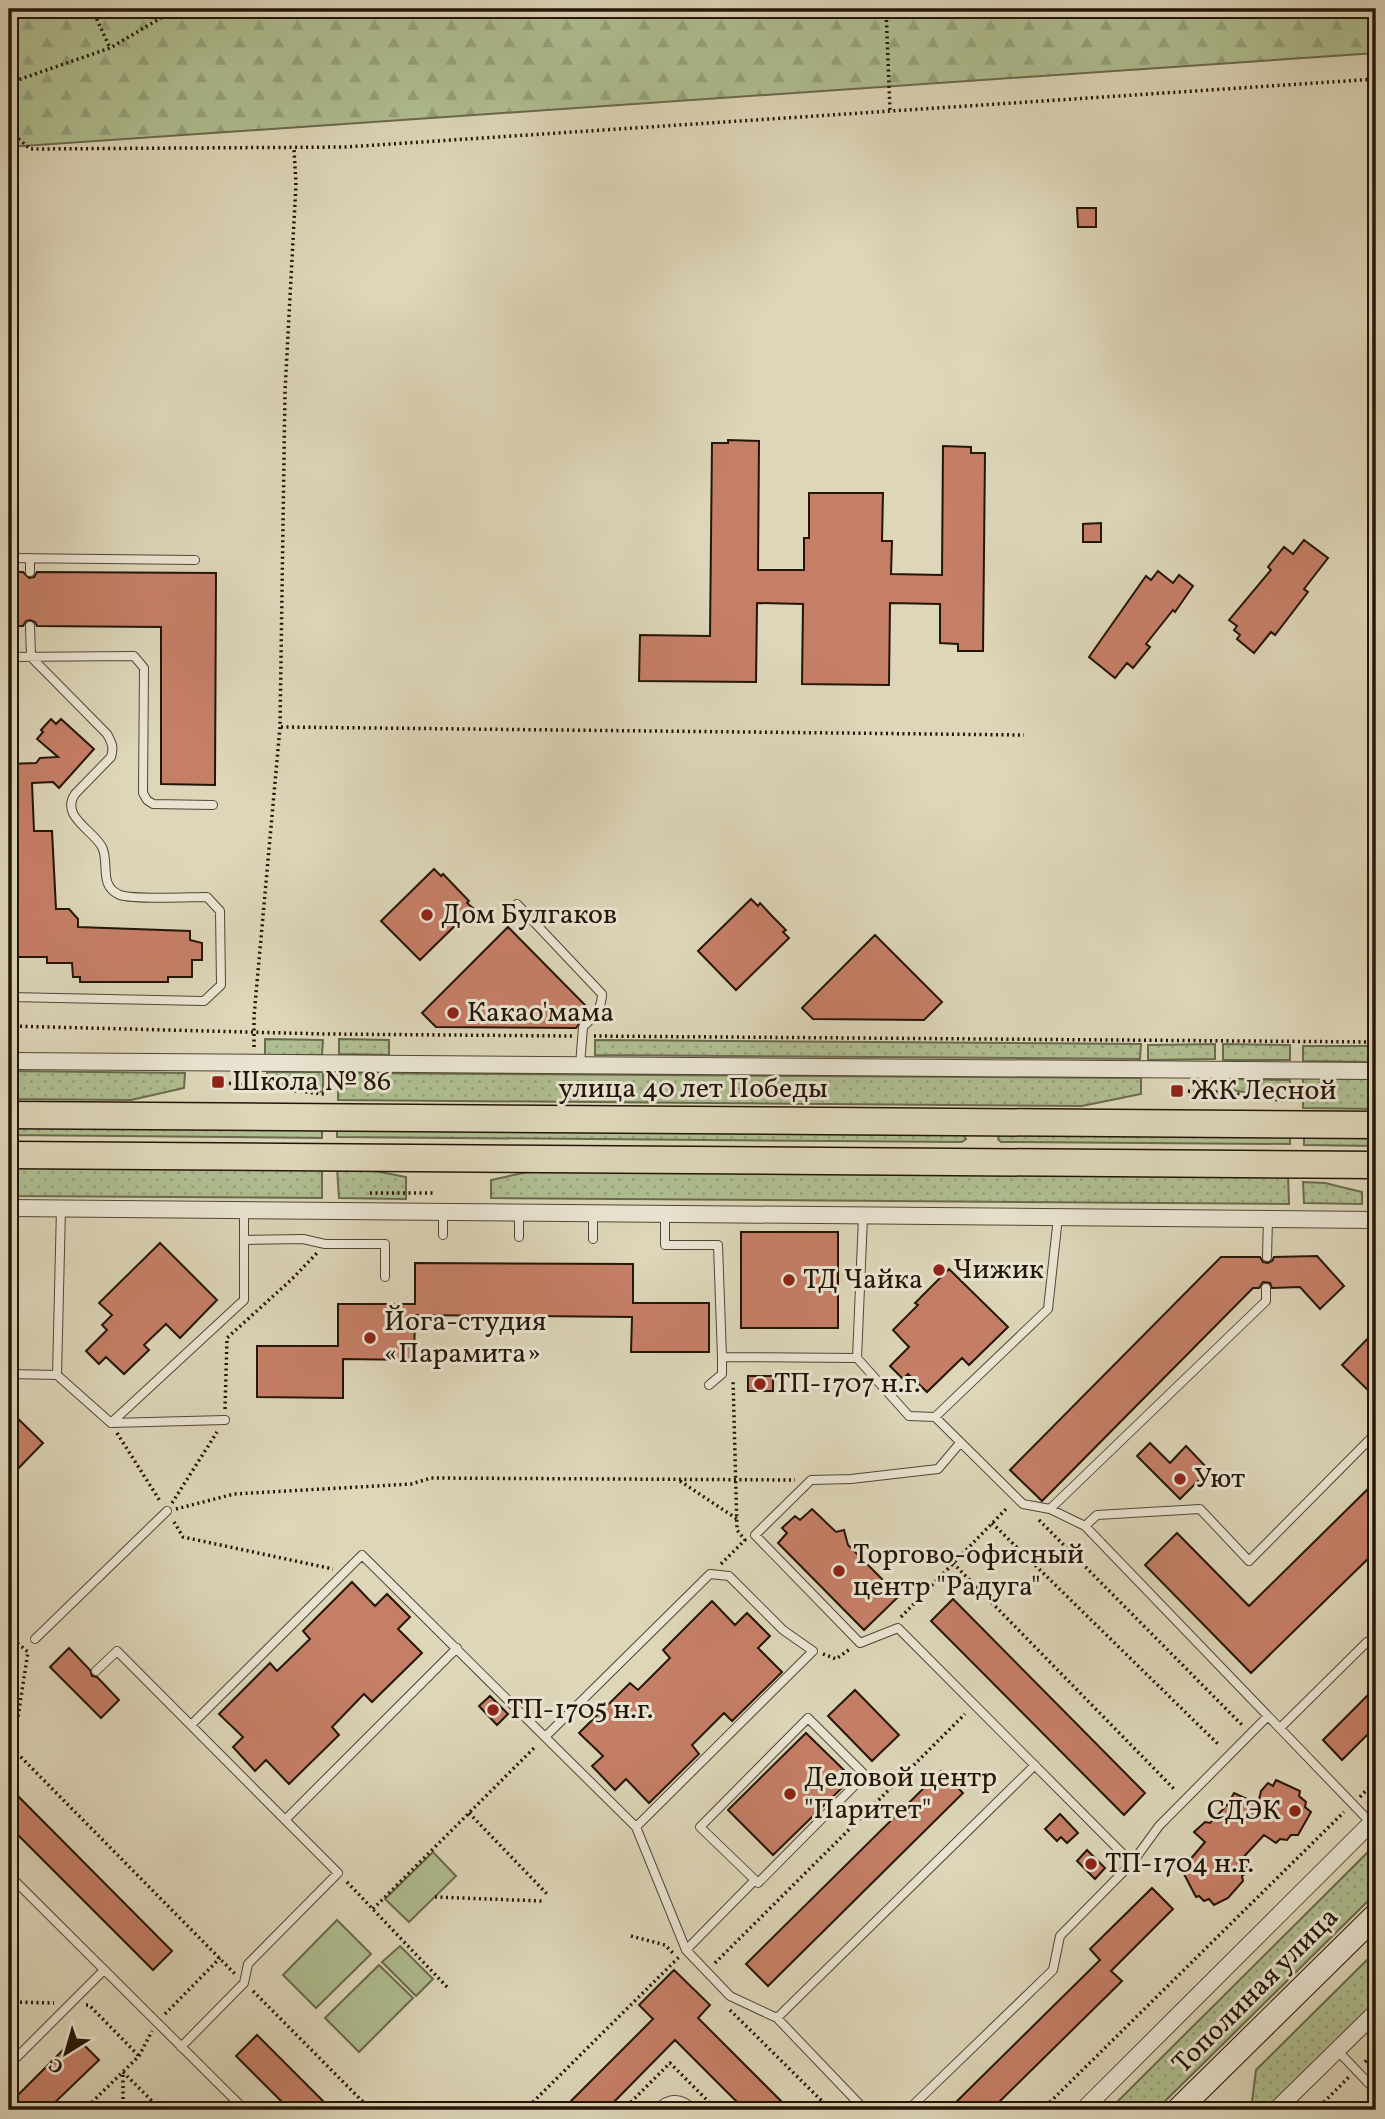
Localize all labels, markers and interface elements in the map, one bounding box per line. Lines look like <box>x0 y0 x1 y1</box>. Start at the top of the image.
place label: Дом Булгаков <box>441 896 617 935</box>
marker: Дом Булгаков <box>419 907 435 923</box>
place label: Какао'мама <box>467 994 614 1033</box>
marker: Какао'мама <box>445 1005 461 1021</box>
place label: Школа № 86 <box>232 1063 391 1102</box>
street label: улица 40 лет Победы <box>558 1070 828 1109</box>
place label: ЖК Лесной <box>1191 1072 1337 1111</box>
marker: Школа № 86 <box>210 1074 226 1090</box>
marker: ЖК Лесной <box>1169 1083 1185 1099</box>
place label: Чижик <box>953 1251 1044 1290</box>
place label: ТД Чайка <box>803 1261 923 1300</box>
marker: Чижик <box>931 1262 947 1278</box>
marker: ТД Чайка <box>781 1272 797 1288</box>
place label: Йога-студия «Парамита» <box>384 1303 546 1374</box>
marker: Йога-студия «Парамита» <box>362 1330 378 1346</box>
place label: ТП-1707 н.г. <box>774 1365 921 1404</box>
marker: ТП-1707 н.г. <box>752 1376 768 1392</box>
place label: Уют <box>1194 1460 1245 1499</box>
marker: Уют <box>1172 1471 1188 1487</box>
place label: Торгово-офисный центр "Радуга" <box>853 1536 1084 1607</box>
marker: Торгово-офисный центр "Радуга" <box>831 1563 847 1579</box>
place label: ТП-1705 н.г. <box>507 1691 653 1730</box>
marker: ТП-1705 н.г. <box>485 1702 501 1718</box>
place label: Деловой центр "Паритет" <box>804 1759 997 1830</box>
marker: Деловой центр "Паритет" <box>782 1786 798 1802</box>
place label: СДЭК <box>1207 1792 1281 1831</box>
marker: СДЭК <box>1287 1803 1303 1819</box>
place label: ТП-1704 н.г. <box>1105 1845 1254 1884</box>
marker: ТП-1704 н.г. <box>1083 1856 1099 1872</box>
street label: Тополиная улица <box>1164 1899 1348 2083</box>
north arrow <box>32 2018 102 2088</box>
text: С <box>44 2051 70 2079</box>

